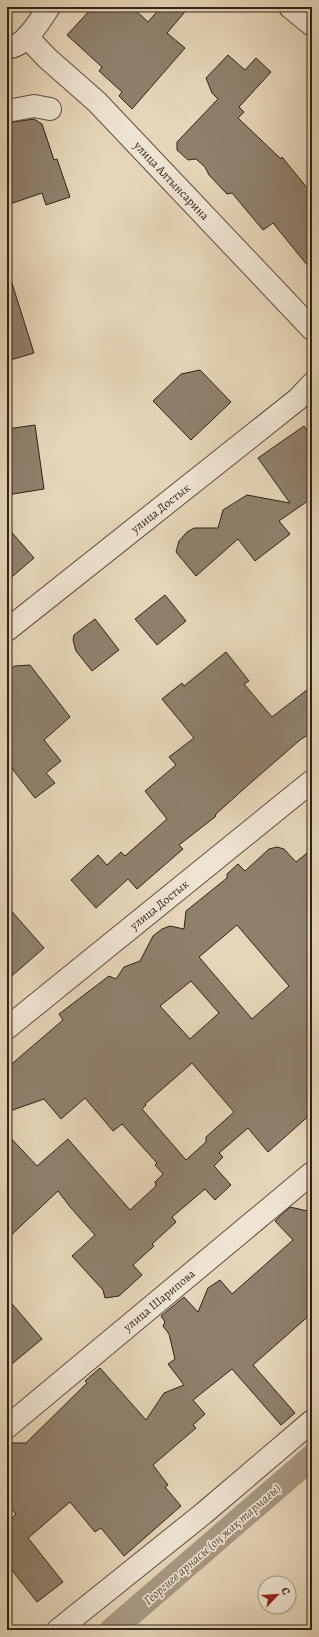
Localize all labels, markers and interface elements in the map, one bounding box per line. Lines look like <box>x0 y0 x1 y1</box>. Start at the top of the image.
street label: улица Алтынсарина <box>130 137 213 224</box>
street label: улица Достык <box>127 480 194 537</box>
street label: улица Достык <box>126 876 192 934</box>
street label: улица Шарипова <box>119 1265 199 1335</box>
water label: Георгиев арнасы (оң жақ тармағы) <box>140 1479 284 1608</box>
north arrow <box>257 1575 297 1615</box>
text: С <box>277 1585 294 1597</box>

